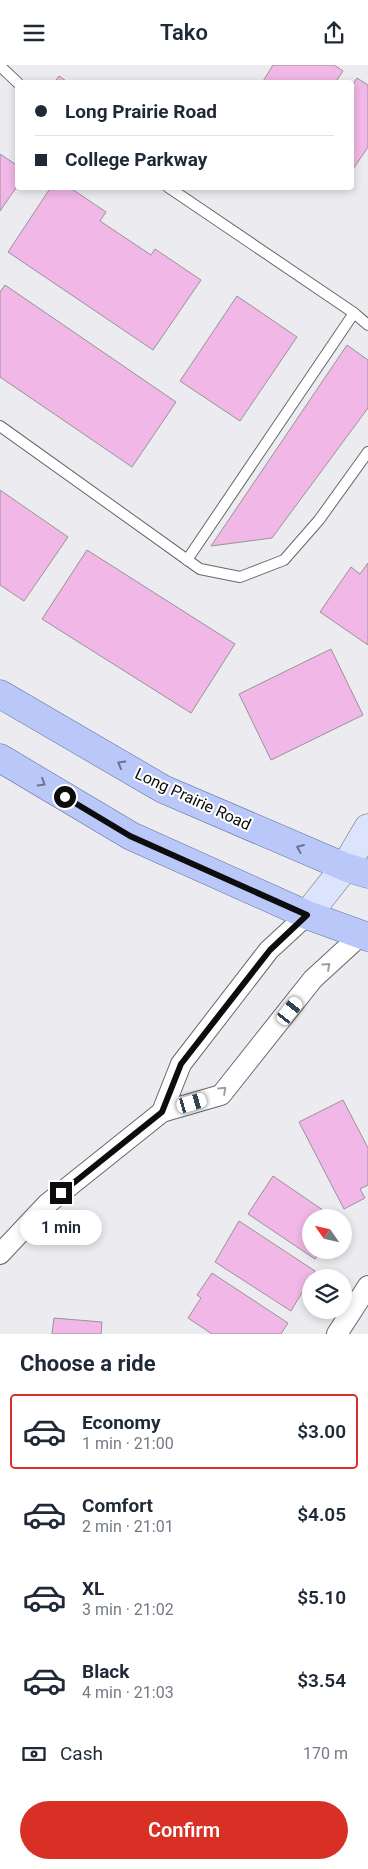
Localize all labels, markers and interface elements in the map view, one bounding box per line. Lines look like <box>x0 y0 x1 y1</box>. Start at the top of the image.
icon: menu <box>20 19 48 47</box>
icon: share <box>320 19 348 47</box>
text: Tako <box>160 20 208 45</box>
text: Long Prairie Road <box>65 100 217 123</box>
text: College Parkway <box>65 148 207 171</box>
one-way arrow <box>118 761 127 771</box>
street label: Long Prairie Road <box>132 764 254 834</box>
one-way arrow <box>36 776 45 786</box>
route start <box>54 786 76 808</box>
one-way arrow <box>296 843 305 854</box>
one-way arrow <box>322 963 331 972</box>
car <box>274 995 305 1027</box>
one-way arrow <box>218 1087 227 1096</box>
car <box>175 1092 208 1114</box>
route end <box>50 1182 72 1204</box>
north arrow <box>302 1209 352 1259</box>
map controls <box>302 1209 352 1319</box>
callout: 1 min <box>20 1211 102 1245</box>
text: 1 min <box>41 1218 81 1237</box>
button: layers <box>302 1269 352 1319</box>
text: Choose a ride <box>20 1351 156 1376</box>
icon: car <box>22 1409 67 1454</box>
text: Economy <box>82 1411 161 1434</box>
text: $3.00 <box>297 1420 346 1443</box>
text: 1 min · 21:00 <box>82 1434 174 1453</box>
icon: car <box>22 1492 67 1537</box>
text: Comfort <box>82 1494 153 1517</box>
text: $4.05 <box>297 1503 346 1526</box>
text: 2 min · 21:01 <box>82 1517 174 1536</box>
icon: car <box>22 1575 67 1620</box>
text: XL <box>82 1577 104 1600</box>
text: $5.10 <box>297 1586 346 1609</box>
text: 3 min · 21:02 <box>82 1600 174 1619</box>
icon: car <box>22 1658 67 1703</box>
text: Black <box>82 1660 129 1683</box>
text: $3.54 <box>297 1669 346 1692</box>
text: 4 min · 21:03 <box>82 1683 174 1702</box>
icon: cash <box>20 1740 48 1768</box>
text: Cash <box>60 1742 103 1765</box>
text: 170 m <box>303 1744 348 1763</box>
button: Confirm <box>20 1801 348 1859</box>

